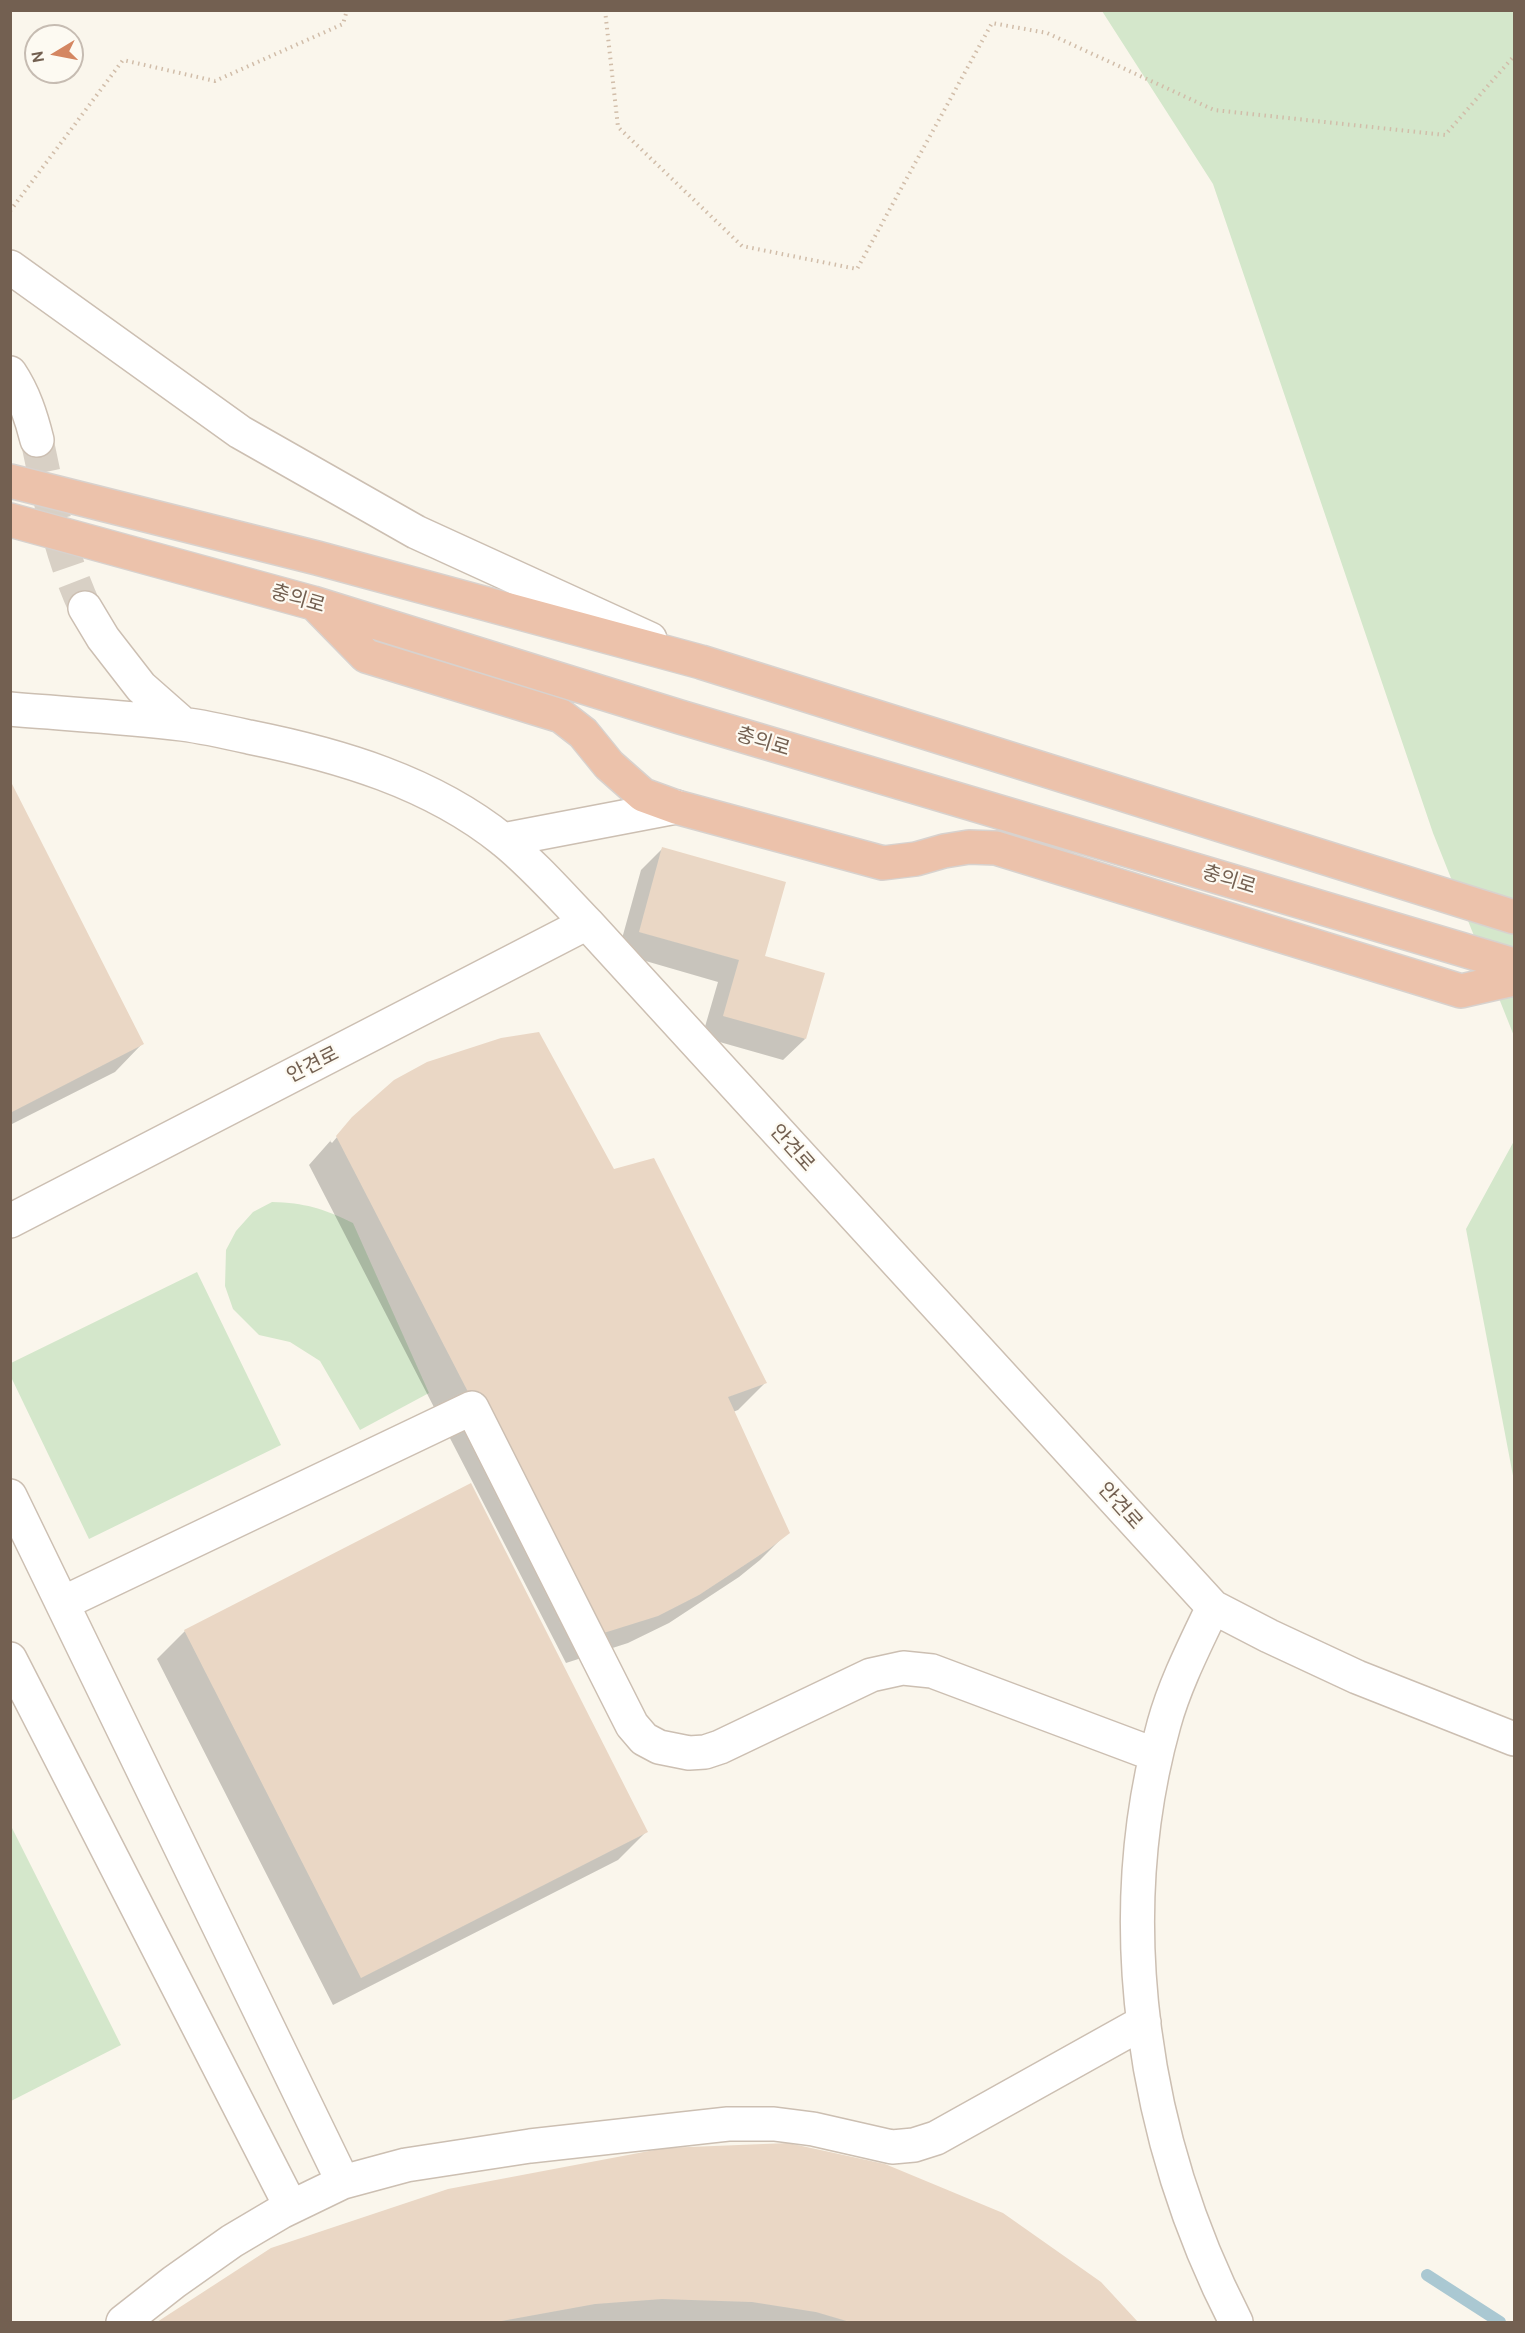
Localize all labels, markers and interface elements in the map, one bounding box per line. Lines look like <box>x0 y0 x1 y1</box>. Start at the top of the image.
north arrow <box>24 24 84 84</box>
text: N <box>27 50 48 64</box>
street label: 충의로 <box>268 580 328 618</box>
street label: 충의로 <box>733 722 793 762</box>
street label: 충의로 <box>1199 860 1259 900</box>
street label: 안견로 <box>283 1042 343 1088</box>
street label: 안견로 <box>765 1119 819 1177</box>
street label: 안견로 <box>1093 1477 1147 1535</box>

